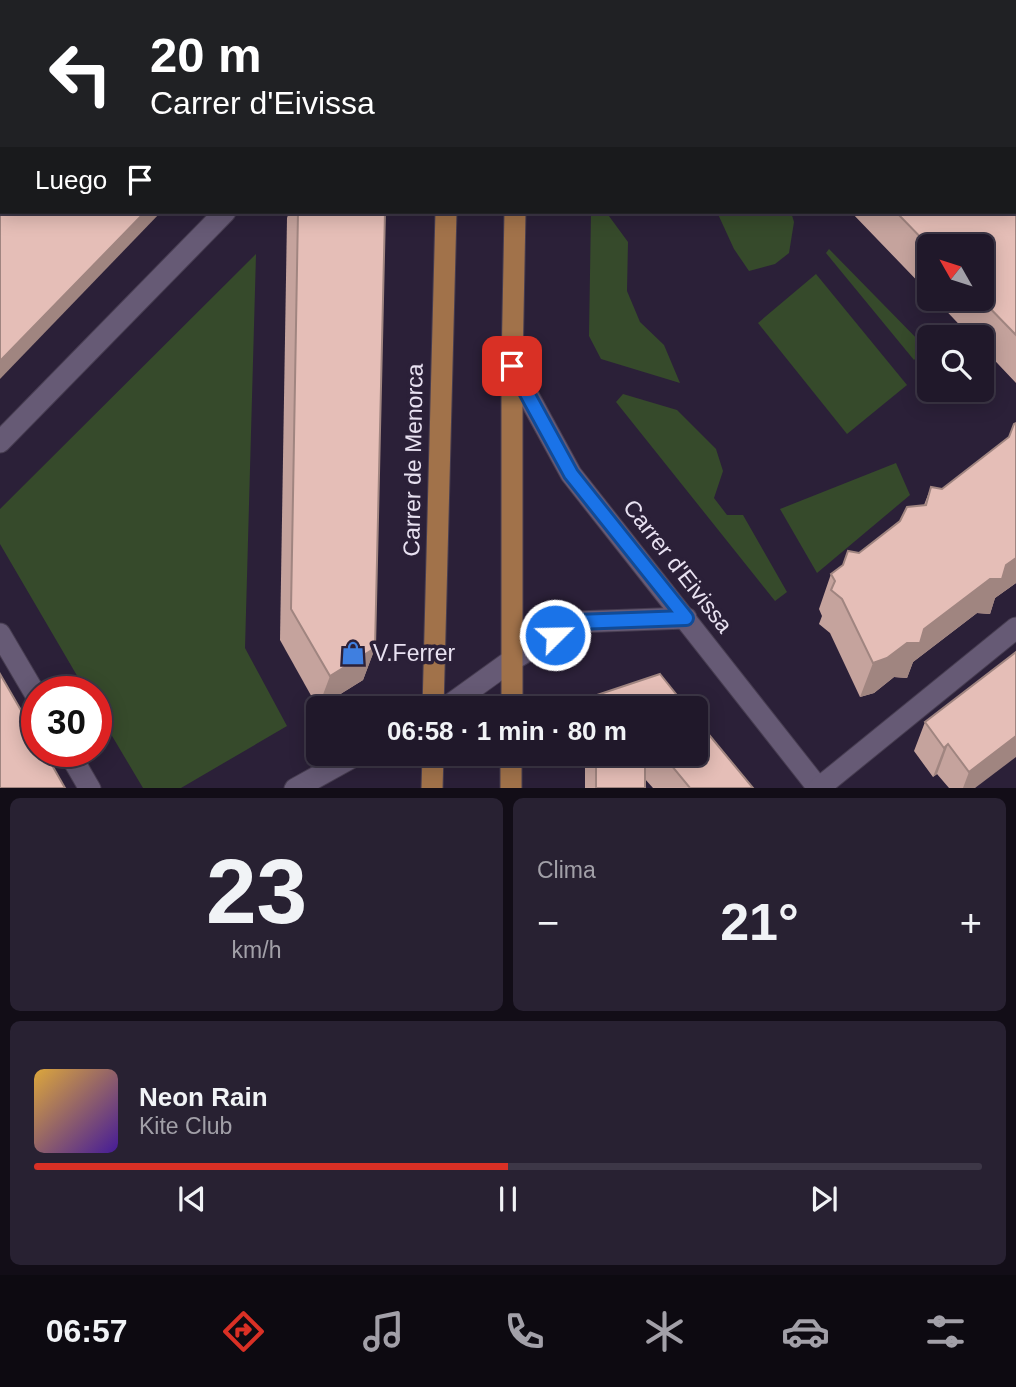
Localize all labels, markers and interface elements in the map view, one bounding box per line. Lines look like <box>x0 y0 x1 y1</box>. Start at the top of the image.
icon: left <box>35 28 126 119</box>
text: 20 m <box>150 28 262 82</box>
text: Carrer d'Eivissa <box>150 85 375 121</box>
icon: arrive <box>121 161 159 199</box>
text: Luego <box>35 165 107 195</box>
north arrow <box>917 234 994 312</box>
map controls <box>917 234 994 402</box>
button: search <box>917 325 994 402</box>
pin <box>482 336 542 396</box>
icon: arrive <box>493 347 531 385</box>
street label: Carrer de Menorca <box>398 363 428 557</box>
street label: Carrer d'Eivissa <box>618 494 738 638</box>
position arrow <box>518 598 592 672</box>
shop icon: V.Ferrer <box>339 639 367 667</box>
place label: V.Ferrer <box>373 640 456 666</box>
speed limit sign: 30 <box>21 676 112 767</box>
text: 06:58 · 1 min · 80 m <box>387 716 627 746</box>
text: 23 <box>206 841 307 942</box>
text: Clima <box>537 857 596 883</box>
text: 21° <box>720 893 799 951</box>
text: − <box>537 902 559 944</box>
text: + <box>960 902 982 944</box>
text: km/h <box>232 937 281 963</box>
text: Neon Rain <box>139 1082 268 1112</box>
text: Kite Club <box>139 1113 232 1139</box>
icon: previous <box>173 1180 211 1218</box>
icon: pause <box>489 1180 527 1218</box>
icon: next <box>805 1180 843 1218</box>
icon: directions <box>219 1307 268 1356</box>
icon: music <box>359 1307 408 1356</box>
icon: phone <box>500 1307 549 1356</box>
icon: climate <box>640 1307 689 1356</box>
icon: car <box>781 1307 830 1356</box>
icon: filters <box>921 1307 970 1356</box>
text: 06:57 <box>46 1313 128 1349</box>

